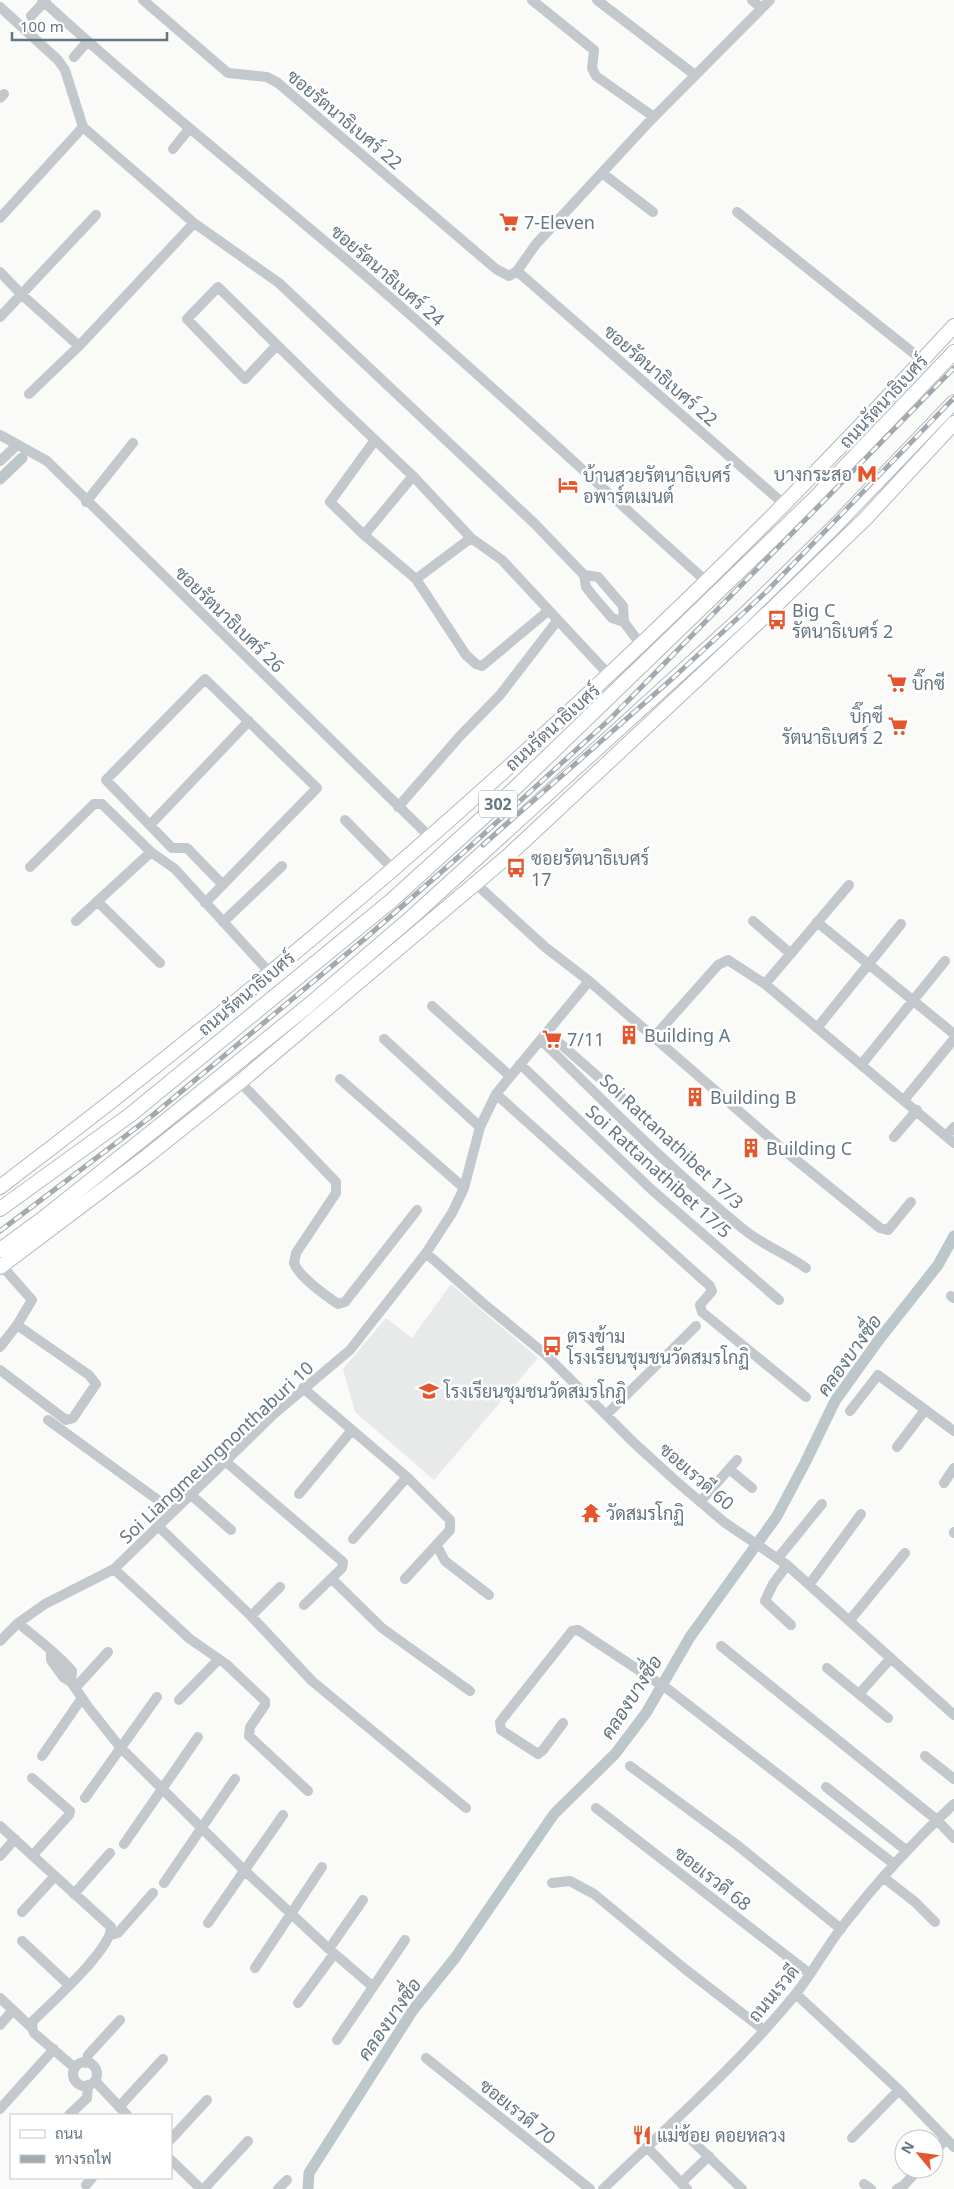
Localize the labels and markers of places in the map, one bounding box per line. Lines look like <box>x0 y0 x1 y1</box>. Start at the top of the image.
place label: 7-Eleven <box>524 210 595 234</box>
supermarket icon: 7-Eleven <box>498 211 520 233</box>
place label: บางกระสอ <box>774 462 852 486</box>
place label: บ้านสวยรัตนาธิเบศร์ อพาร์ตเมนต์ <box>583 463 731 508</box>
metro station icon: บางกระสอ <box>856 463 878 485</box>
hotel icon: บ้านสวยรัตนาธิเบศร์ อพาร์ตเมนต์ <box>557 474 579 496</box>
place label: Big C รัตนาธิเบศร์ 2 <box>792 598 893 643</box>
bus stop icon: Big C รัตนาธิเบศร์ 2 <box>766 609 788 631</box>
place label: บิ๊กซี <box>912 668 945 695</box>
supermarket icon: บิ๊กซี <box>886 672 908 694</box>
place label: บิ๊กซี รัตนาธิเบศร์ 2 <box>782 701 883 749</box>
supermarket icon: บิ๊กซี รัตนาธิเบศร์ 2 <box>887 715 909 737</box>
place label: ซอยรัตนาธิเบศร์ 17 <box>531 846 650 891</box>
bus stop icon: ซอยรัตนาธิเบศร์ 17 <box>505 857 527 879</box>
place label: Building A <box>644 1023 731 1047</box>
building icon: Building A <box>618 1024 640 1046</box>
place label: 7/11 <box>567 1027 605 1051</box>
supermarket icon: 7/11 <box>541 1028 563 1050</box>
place label: Building B <box>710 1085 796 1109</box>
building icon: Building B <box>684 1086 706 1108</box>
place label: Building C <box>766 1136 852 1160</box>
building icon: Building C <box>740 1137 762 1159</box>
place label: ตรงข้าม โรงเรียนชุมชนวัดสมรโกฏิ <box>566 1324 749 1370</box>
bus stop icon: ตรงข้าม โรงเรียนชุมชนวัดสมรโกฏิ <box>541 1335 563 1357</box>
place label: โรงเรียนชุมชนวัดสมรโกฏิ <box>443 1379 626 1404</box>
school or university icon: โรงเรียนชุมชนวัดสมรโกฏิ <box>418 1380 440 1402</box>
place label: วัดสมรโกฏิ <box>606 1501 684 1526</box>
temple icon: วัดสมรโกฏิ <box>580 1502 602 1524</box>
place label: แม่ช้อย ดอยหลวง <box>657 2123 786 2147</box>
restaurant icon: แม่ช้อย ดอยหลวง <box>631 2124 653 2146</box>

